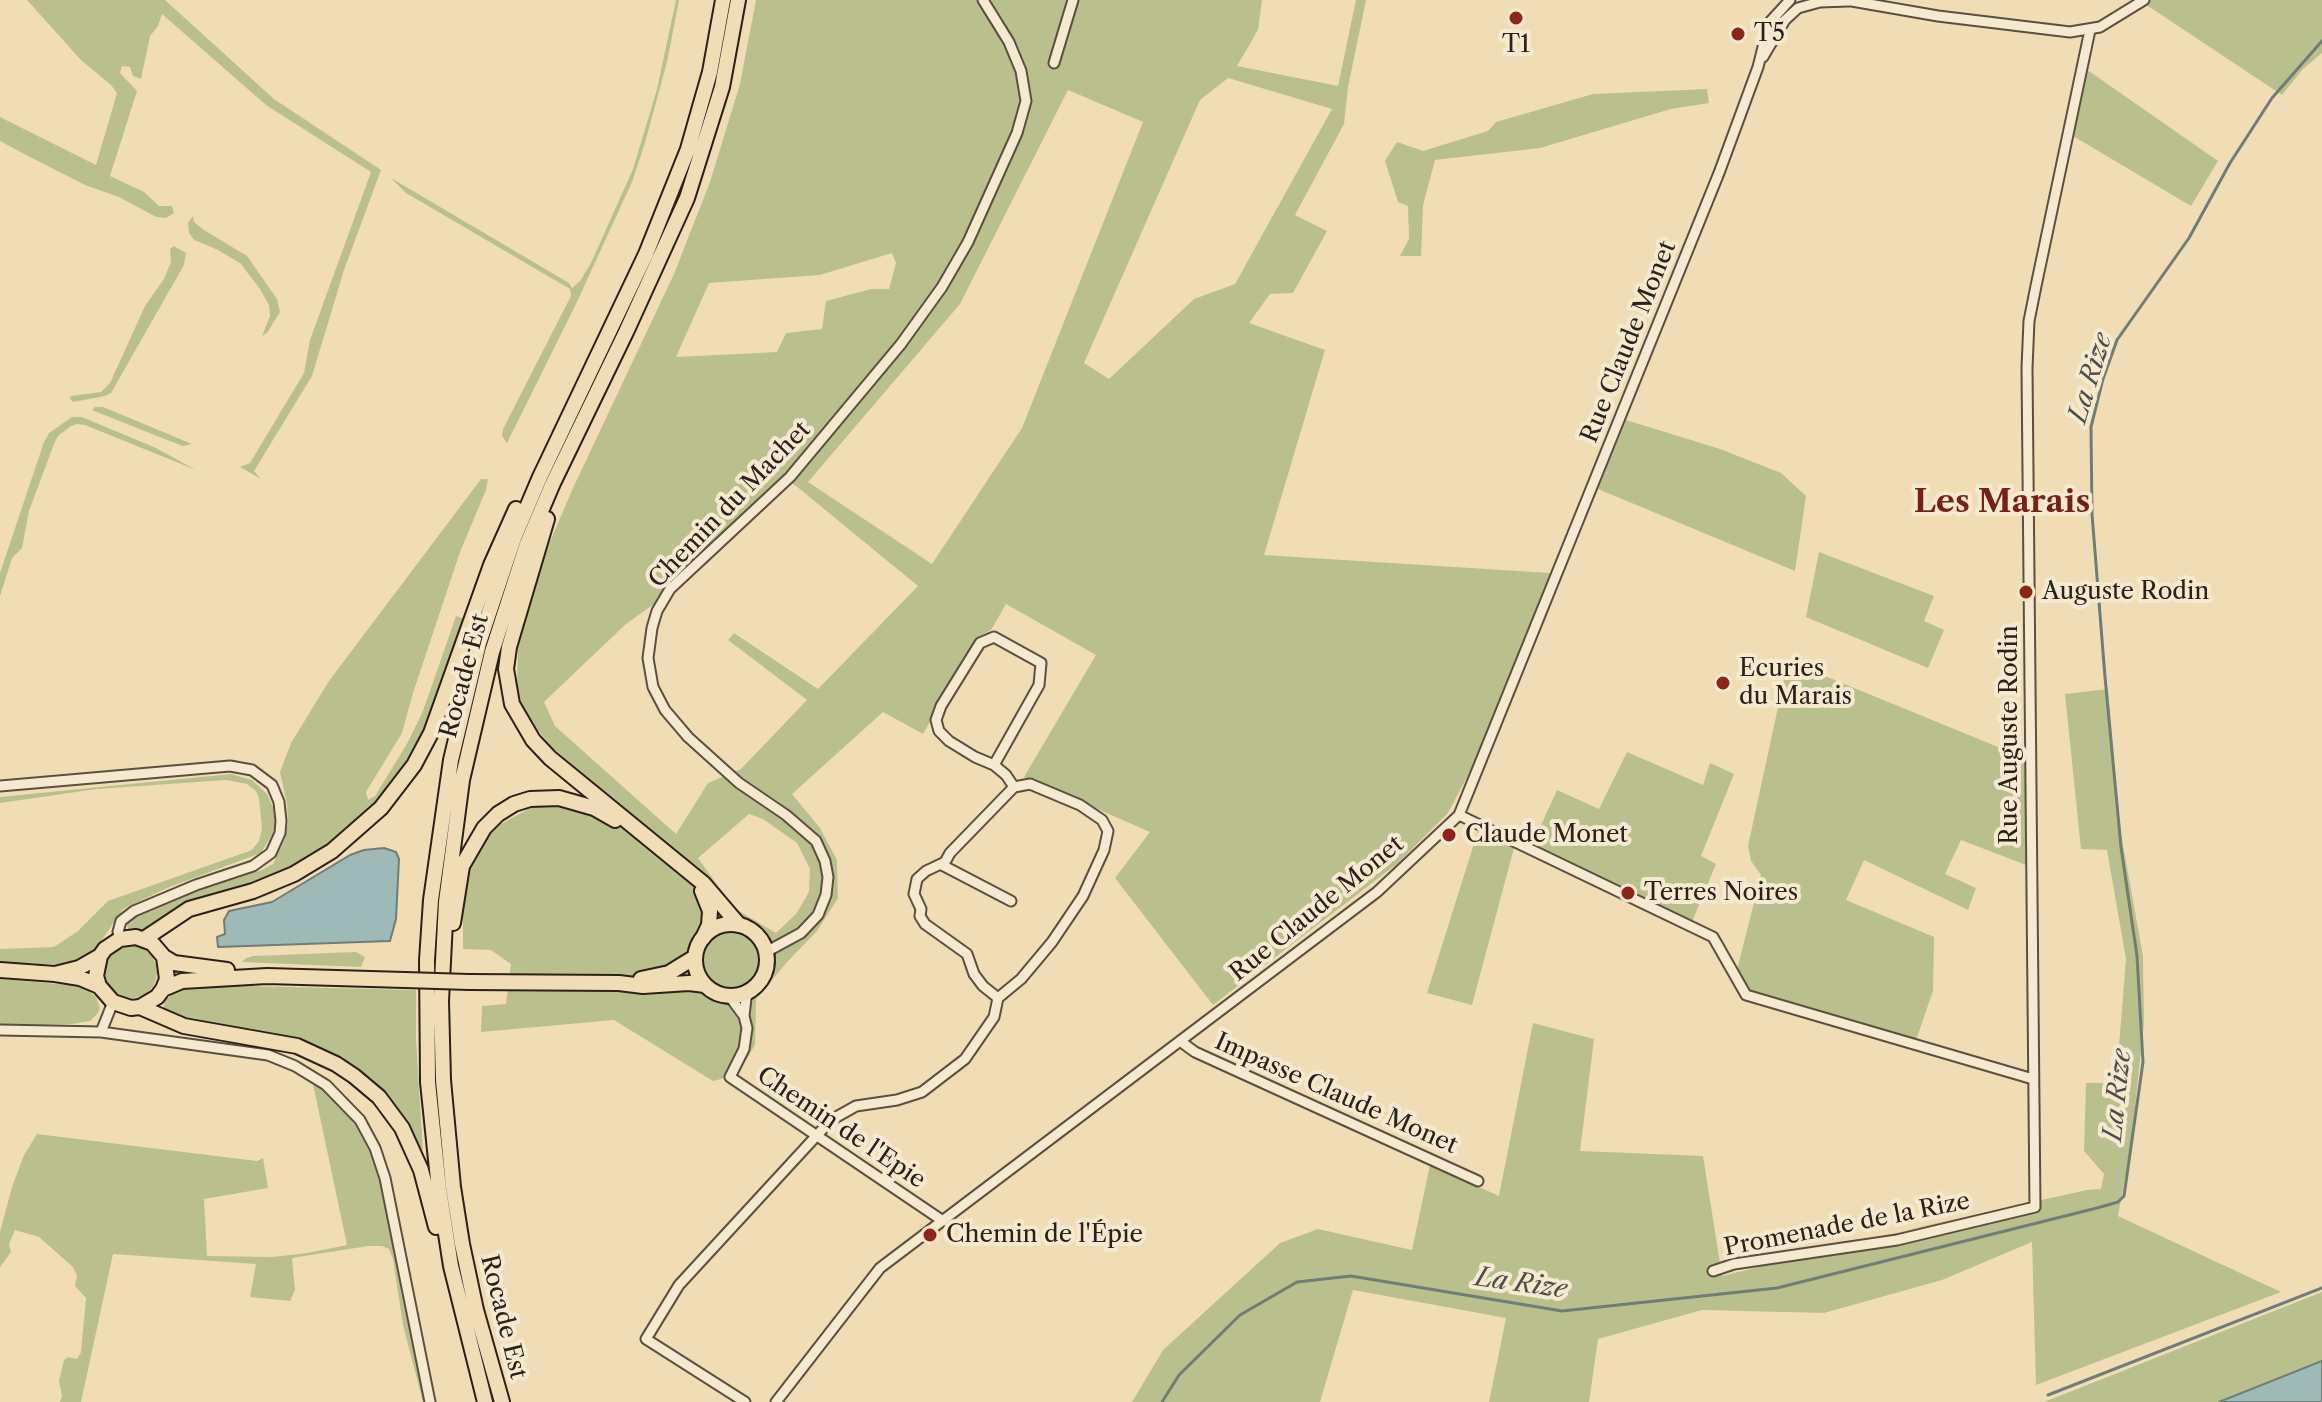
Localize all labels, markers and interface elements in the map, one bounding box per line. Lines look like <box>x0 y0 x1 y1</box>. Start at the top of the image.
marker: T1 <box>1507 9 1525 27</box>
place label: T5 <box>1754 20 1785 48</box>
marker: T5 <box>1729 25 1747 43</box>
place label: T1 <box>1502 31 1530 59</box>
street label: Rue Claude Monet <box>1575 237 1683 447</box>
water label: La Rize <box>2063 329 2119 427</box>
street label: Chemin du Machet <box>643 416 817 594</box>
district label: Les Marais <box>1914 484 2090 522</box>
place label: Auguste Rodin <box>2042 578 2209 606</box>
marker: Auguste Rodin <box>2017 583 2035 601</box>
street label: Rocade Est <box>435 611 495 741</box>
street label: Rue Auguste Rodin <box>1996 625 2024 845</box>
place label: Ecuries du Marais <box>1739 655 1852 711</box>
marker: Ecuries du Marais <box>1714 674 1732 692</box>
place label: Claude Monet <box>1465 821 1628 849</box>
marker: Claude Monet <box>1440 826 1458 844</box>
street label: Rue Claude Monet <box>1224 830 1410 988</box>
place label: Terres Noires <box>1644 879 1798 907</box>
marker: Terres Noires <box>1619 884 1637 902</box>
street label: Impasse Claude Monet <box>1210 1027 1462 1161</box>
water label: La Rize <box>2098 1047 2138 1143</box>
street label: Chemin de l'Epie <box>751 1061 931 1195</box>
street label: Promenade de la Rize <box>1722 1187 1972 1263</box>
place label: Chemin de l'Épie <box>946 1221 1143 1249</box>
marker: Chemin de l'Épie <box>921 1226 939 1244</box>
street label: Rocade Est <box>474 1252 532 1382</box>
water label: La Rize <box>1473 1262 1569 1306</box>

